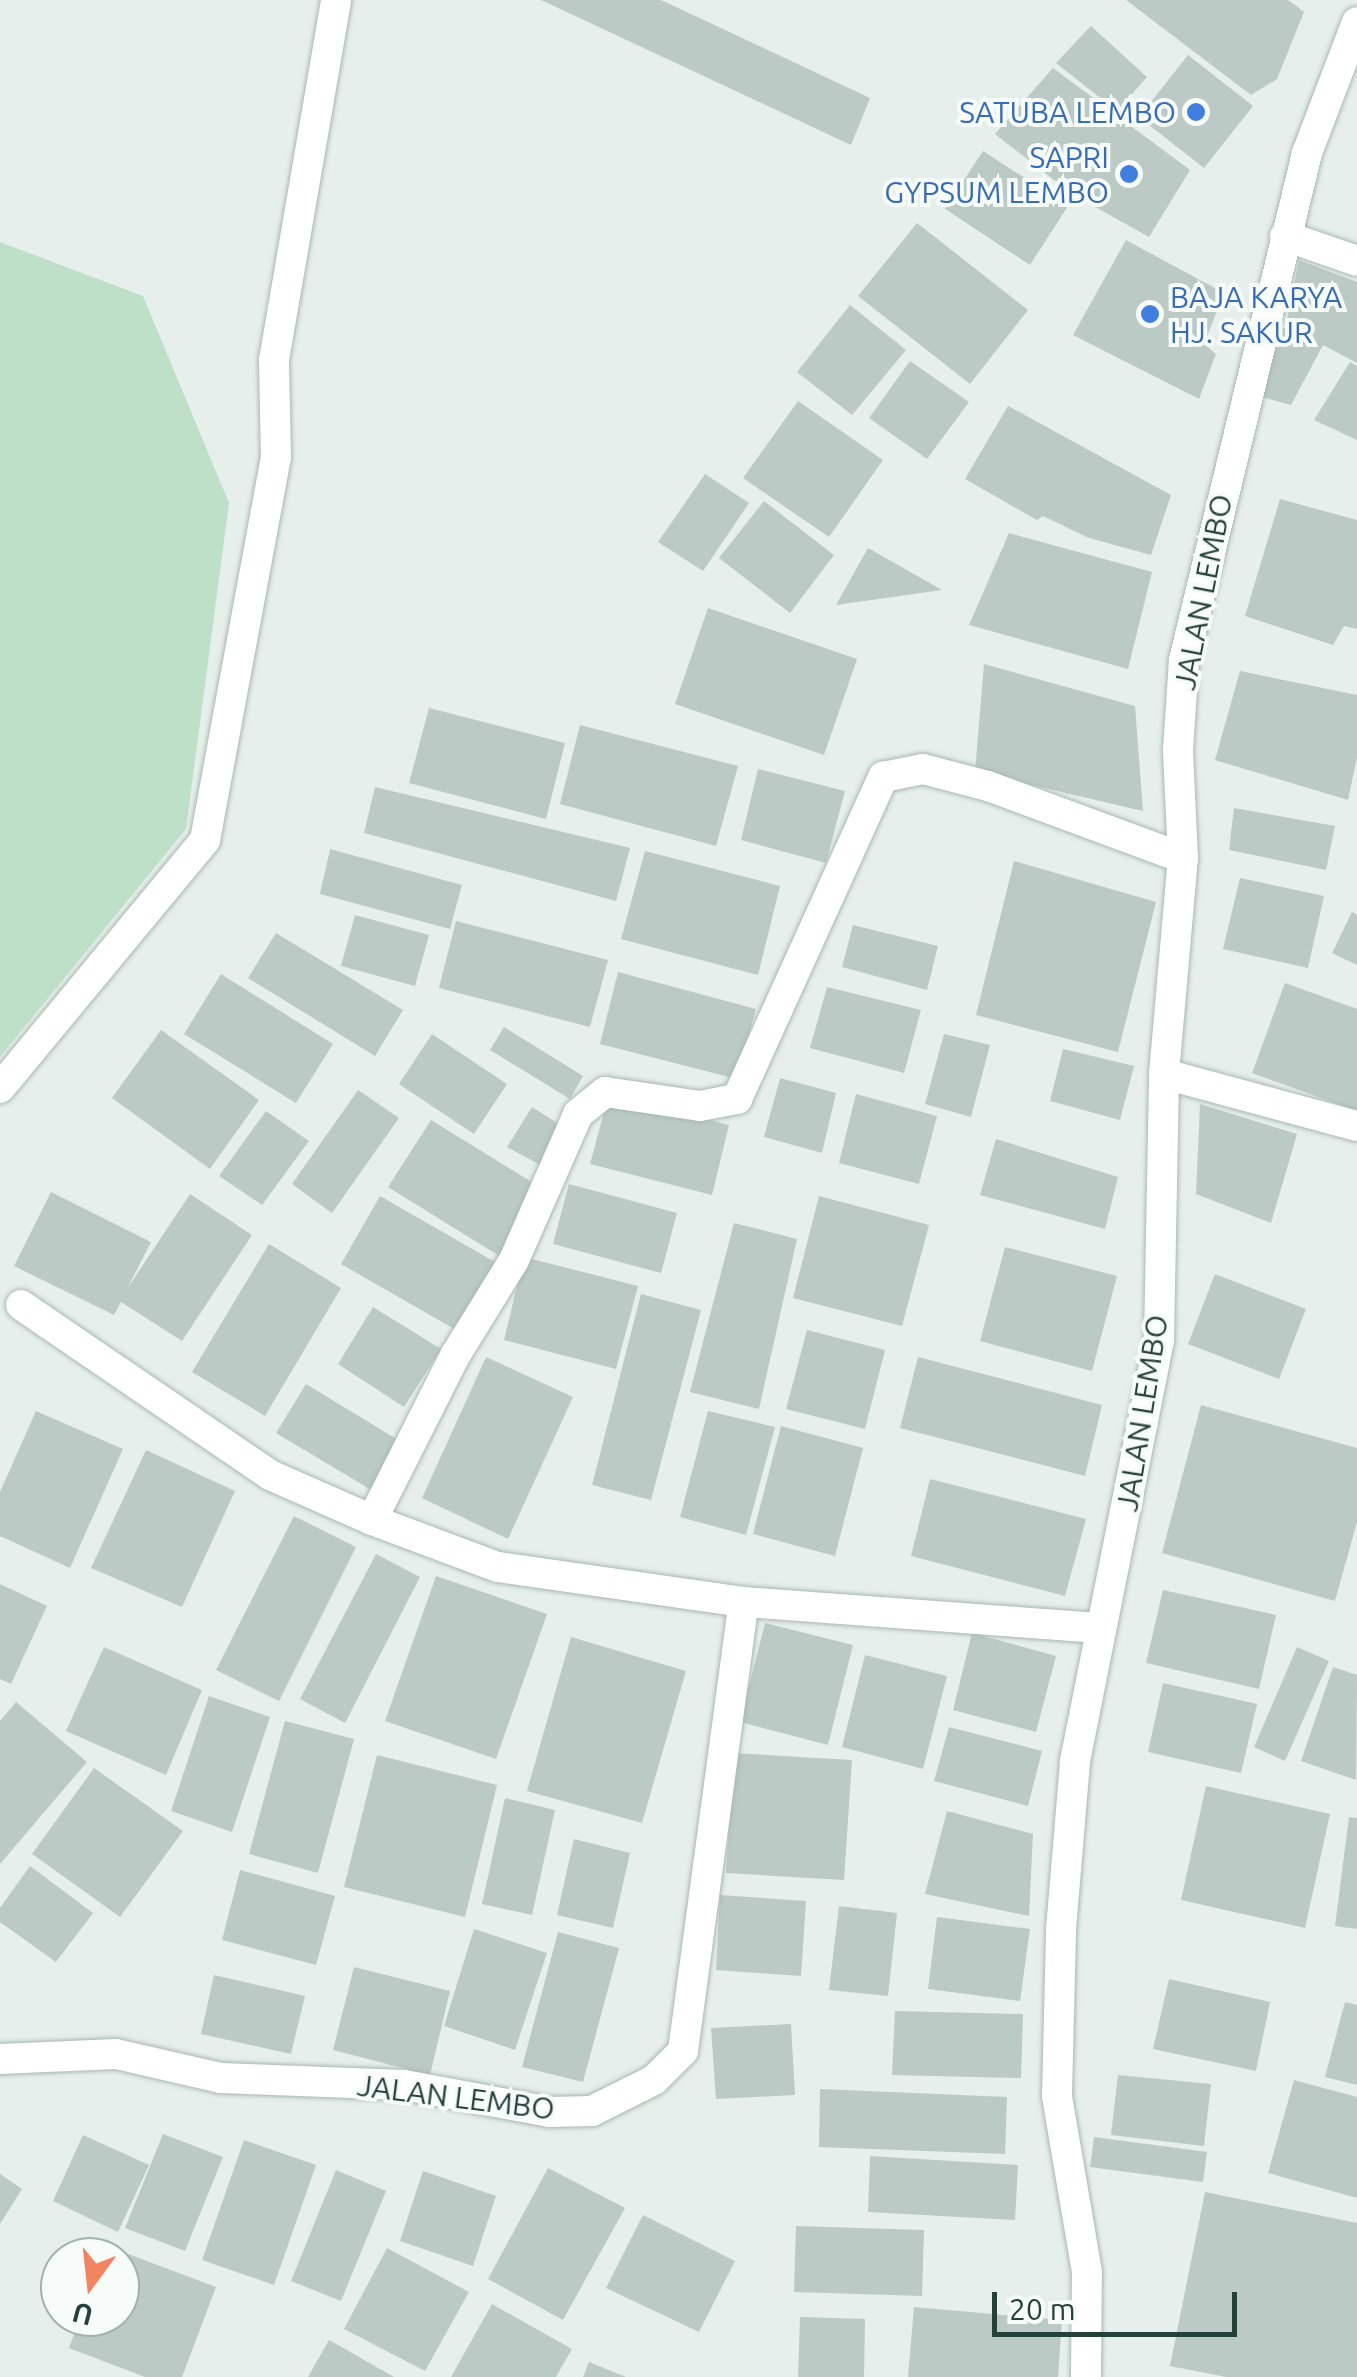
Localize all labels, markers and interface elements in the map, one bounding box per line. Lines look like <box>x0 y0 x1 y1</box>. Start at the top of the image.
place label: SATUBA LEMBO <box>959 94 1176 130</box>
marker: SATUBA LEMBO <box>1185 101 1207 123</box>
place label: SAPRI GYPSUM LEMBO <box>884 139 1109 210</box>
marker: SAPRI GYPSUM LEMBO <box>1118 163 1140 185</box>
place label: BAJA KARYA HJ. SAKUR <box>1170 279 1342 350</box>
marker: BAJA KARYA HJ. SAKUR <box>1139 303 1161 325</box>
street label: JALAN LEMBO <box>1166 491 1240 693</box>
street label: JALAN LEMBO <box>1109 1312 1175 1514</box>
street label: JALAN LEMBO <box>355 2067 557 2127</box>
north arrow <box>40 2237 140 2337</box>
scale bar <box>997 2272 1242 2334</box>
text: 20 m <box>1009 2292 1076 2326</box>
text: U <box>69 2297 96 2332</box>

